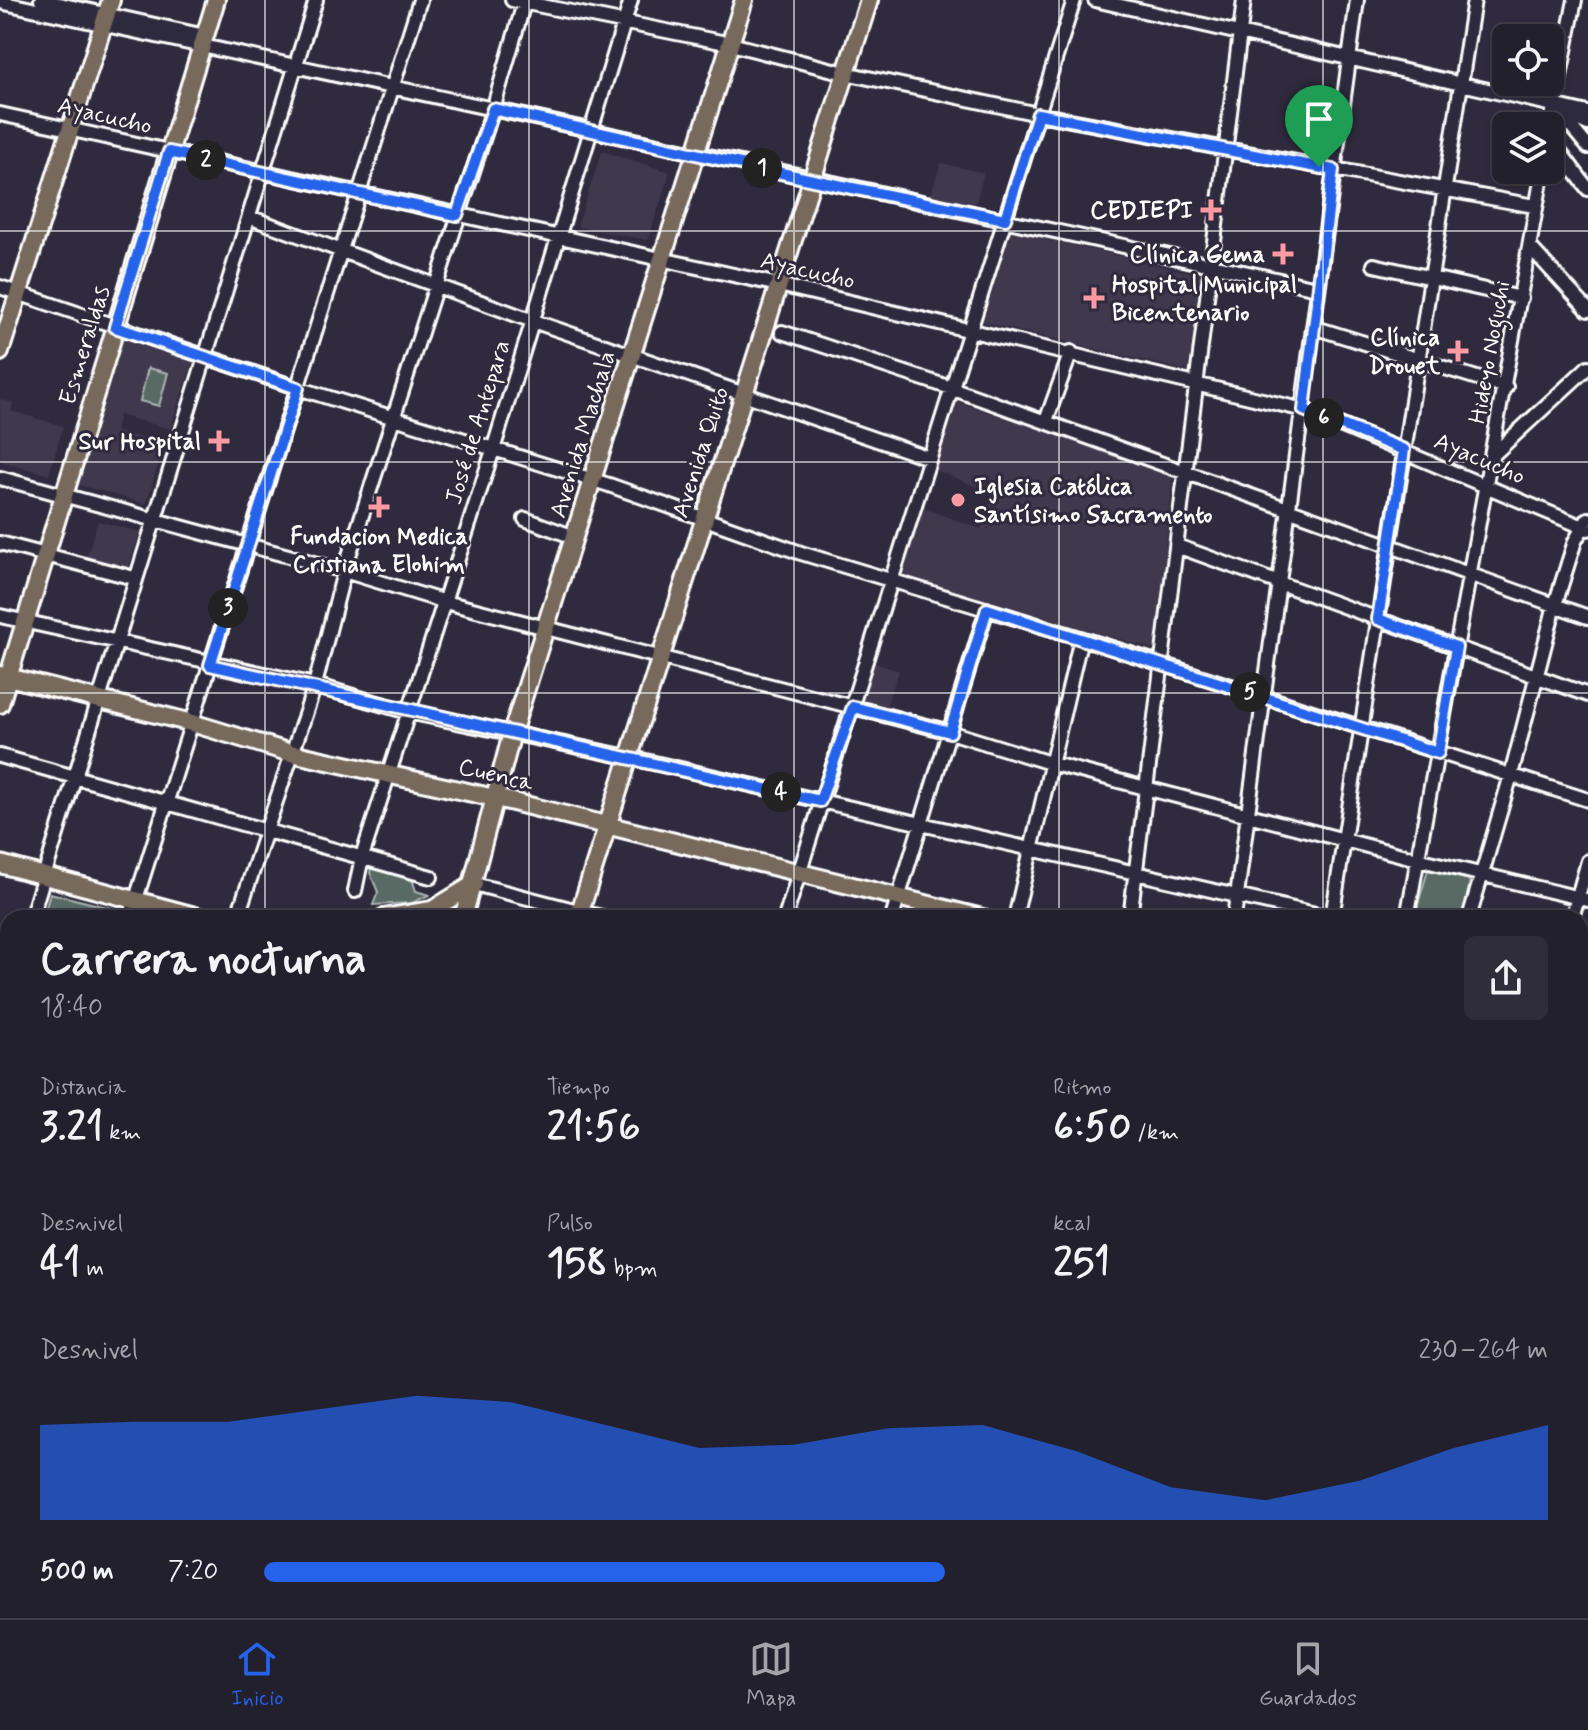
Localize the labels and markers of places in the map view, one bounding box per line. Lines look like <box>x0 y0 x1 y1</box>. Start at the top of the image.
pin <box>1285 85 1353 167</box>
pin: 2 <box>186 140 226 180</box>
pin: 1 <box>742 148 782 188</box>
place label: CEDIEPI <box>1090 196 1193 227</box>
marker: CEDIEPI <box>1200 199 1222 221</box>
place label: Clínica Gema <box>1129 240 1265 271</box>
marker: Clínica Gema <box>1272 243 1294 265</box>
place label: Hospital Municipal Bicentenario <box>1112 270 1297 329</box>
marker: Hospital Municipal Bicentenario <box>1083 287 1105 309</box>
place label: Clínica Drouet <box>1369 323 1441 382</box>
marker: Clínica Drouet <box>1447 340 1469 362</box>
pin: 6 <box>1304 398 1344 438</box>
place label: Sur Hospital <box>79 427 201 458</box>
marker: Sur Hospital <box>208 430 230 452</box>
place label: Iglesia Católica Santísimo Sacramento <box>974 472 1213 531</box>
marker: Iglesia Católica Santísimo Sacramento <box>949 491 967 509</box>
marker: Fundacion Medica Cristiana Elohim <box>368 496 390 518</box>
place label: Fundacion Medica Cristiana Elohim <box>290 522 468 581</box>
pin: 3 <box>208 588 248 628</box>
pin: 5 <box>1230 672 1270 712</box>
pin: 4 <box>761 772 801 812</box>

